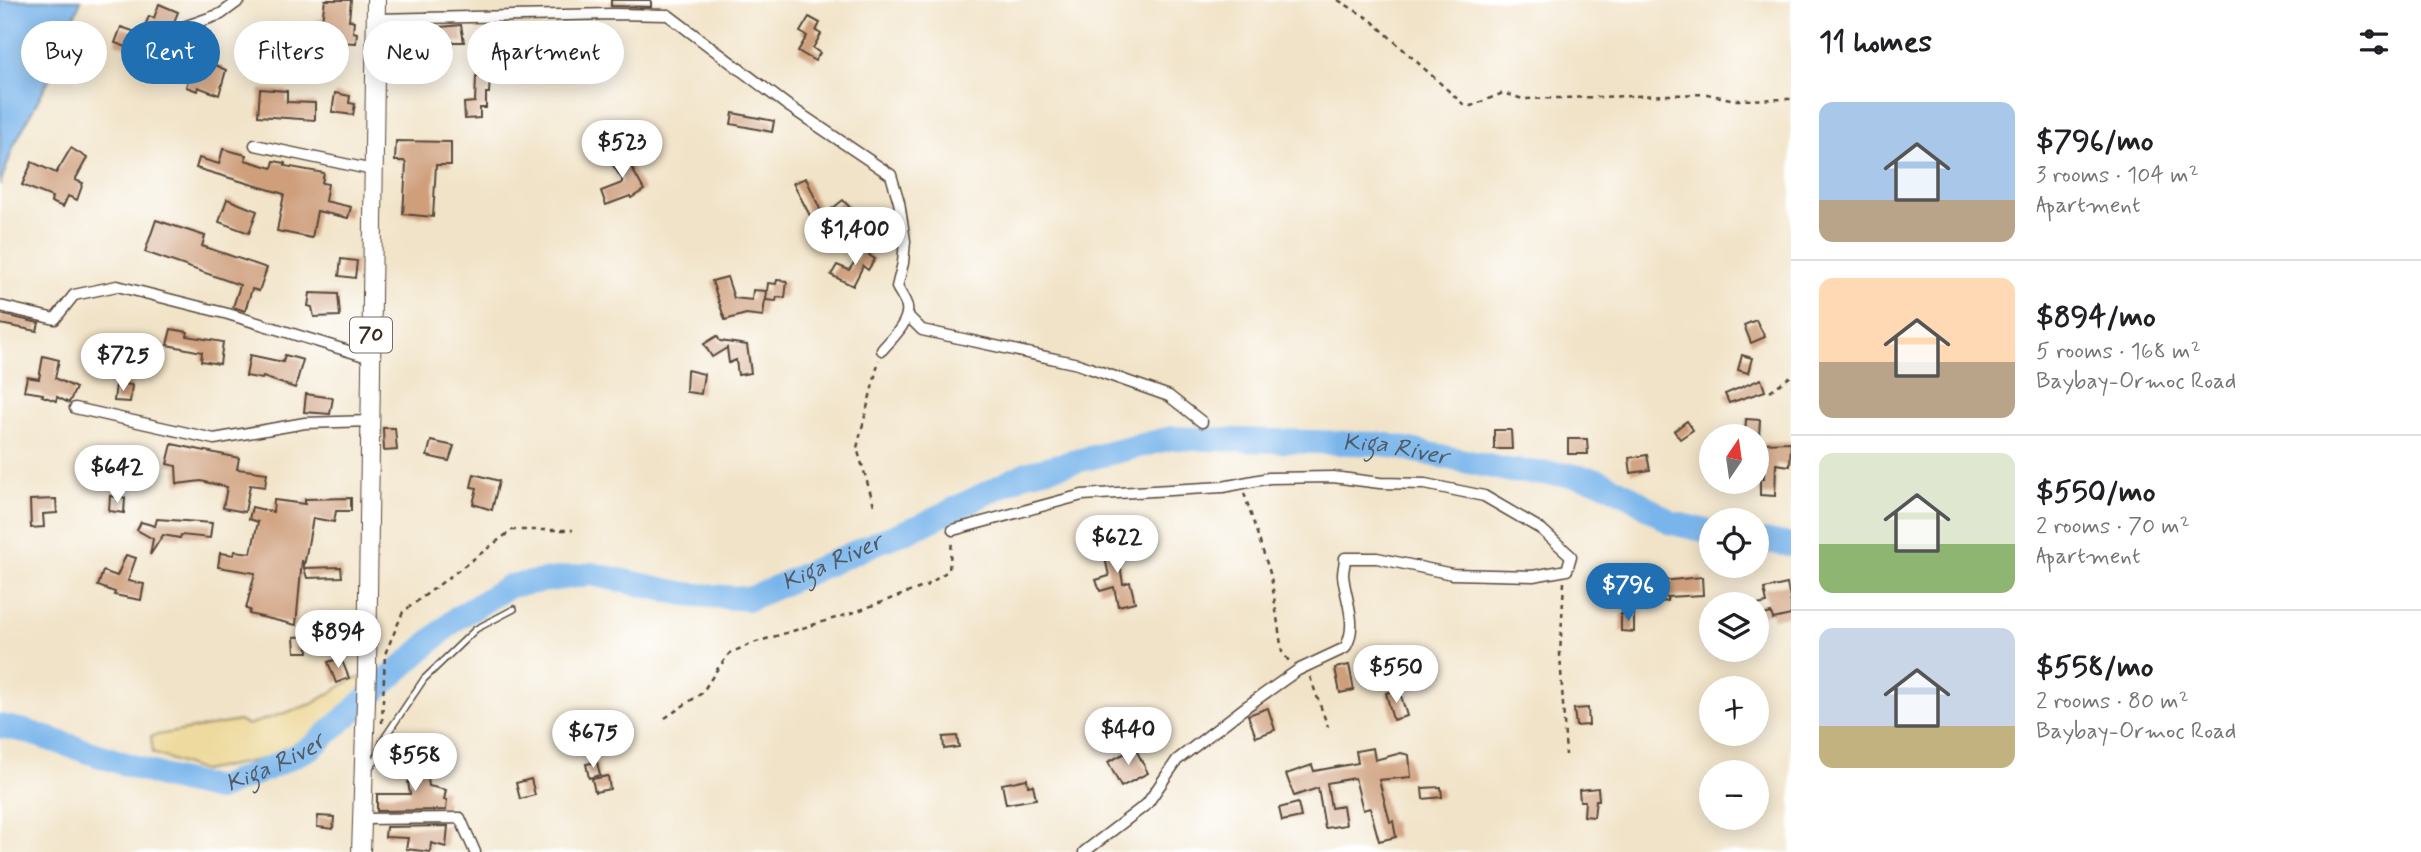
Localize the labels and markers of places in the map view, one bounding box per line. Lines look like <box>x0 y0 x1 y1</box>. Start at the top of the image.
pin: $523 <box>581 120 663 180</box>
pin: $1,400 <box>798 208 912 267</box>
pin: $725 <box>82 334 164 393</box>
pin: $642 <box>76 446 158 505</box>
pin: $622 <box>1076 516 1158 575</box>
pin: $796 <box>1587 564 1669 623</box>
pin: $894 <box>297 610 379 670</box>
pin: $550 <box>1355 646 1437 705</box>
pin: $440 <box>1087 708 1169 767</box>
pin: $675 <box>552 710 634 770</box>
pin: $558 <box>374 734 456 793</box>

